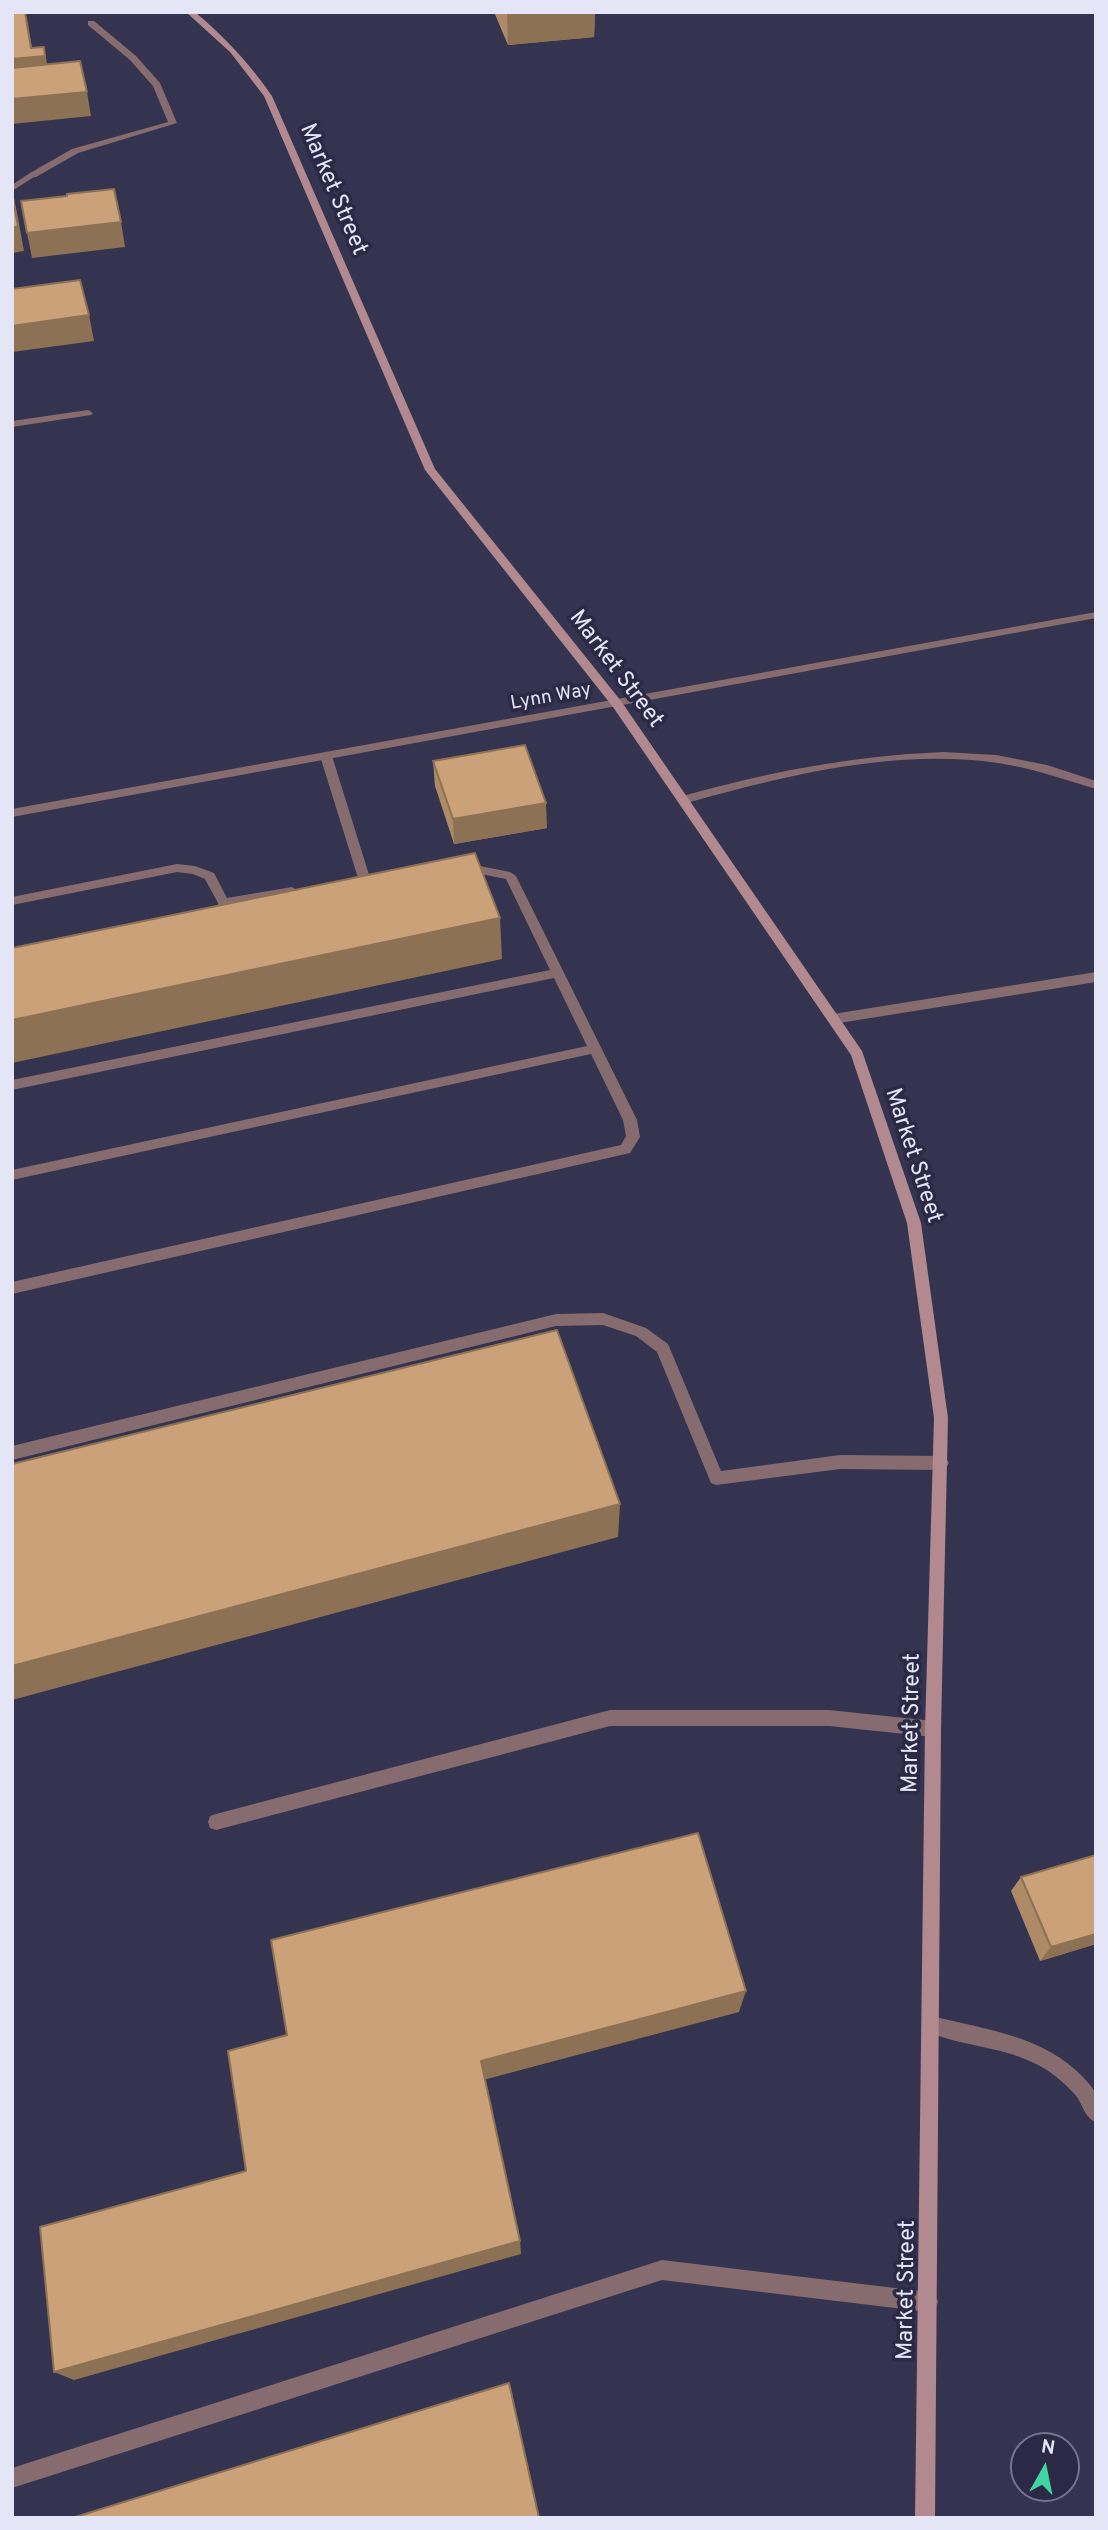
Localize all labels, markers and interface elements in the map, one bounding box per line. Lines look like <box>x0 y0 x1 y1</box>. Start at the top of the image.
street label: Market Street <box>292 120 372 260</box>
street label: Market Street <box>562 606 668 734</box>
street label: Lynn Way <box>509 680 593 716</box>
street label: Market Street <box>877 1085 947 1227</box>
street label: Market Street <box>898 1653 928 1793</box>
street label: Market Street <box>893 2220 923 2360</box>
north arrow <box>1010 2432 1080 2502</box>
text: N <box>1039 2435 1057 2461</box>

